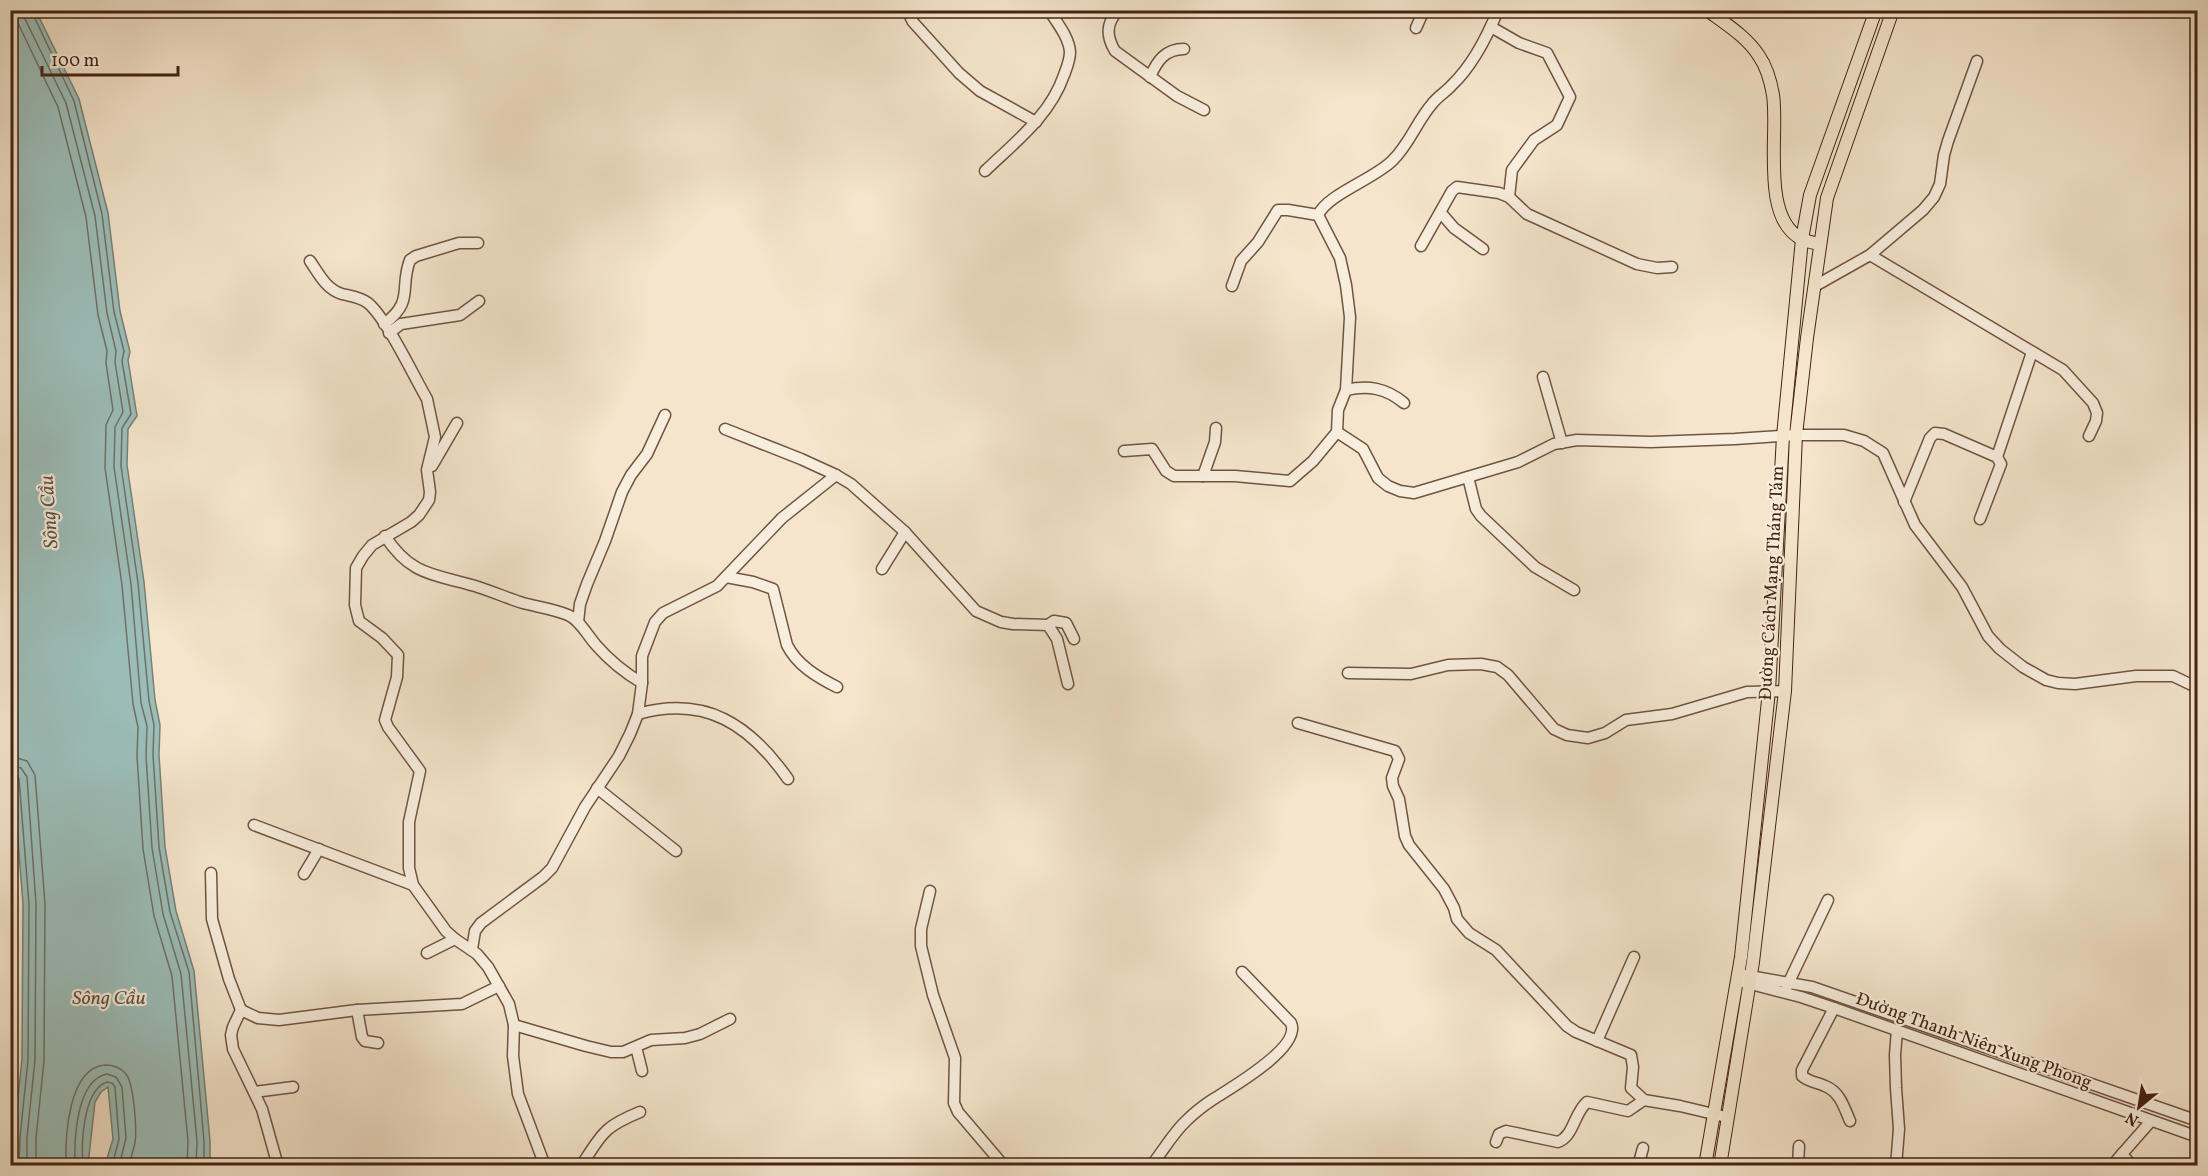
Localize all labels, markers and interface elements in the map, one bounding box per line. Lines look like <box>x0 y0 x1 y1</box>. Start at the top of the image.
scale bar <box>42 39 178 77</box>
text: 100 m <box>51 49 100 74</box>
street label: Đường Cách Mạng Tháng Tám <box>1754 465 1791 701</box>
water label: Sông Cầu <box>33 474 67 549</box>
water label: Sông Cầu <box>72 985 146 1013</box>
street label: Đường Thanh Niên Xung Phong <box>1852 987 2095 1096</box>
north arrow <box>2109 1077 2169 1137</box>
text: N <box>2122 1106 2143 1131</box>

